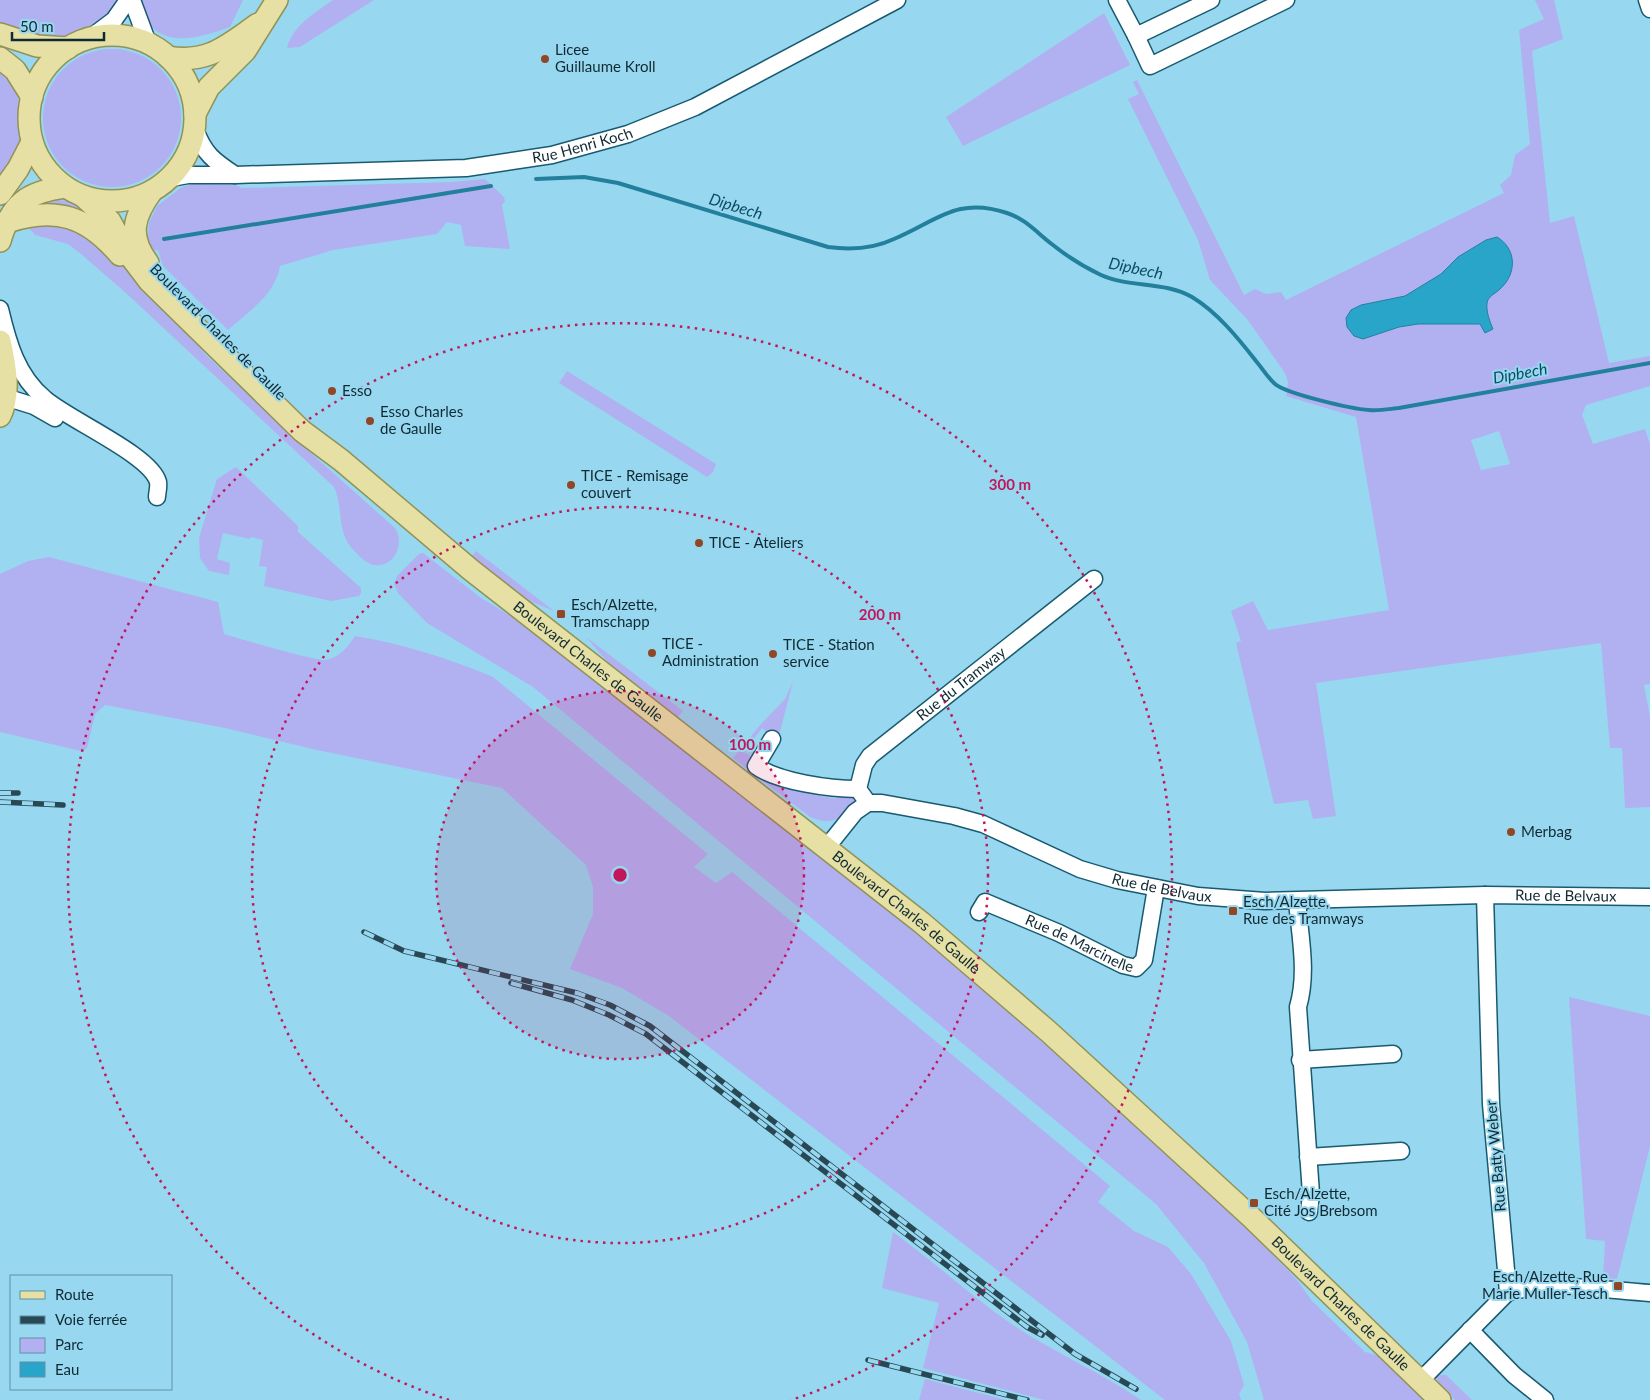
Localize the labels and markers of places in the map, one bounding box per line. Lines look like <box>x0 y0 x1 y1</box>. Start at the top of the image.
place label: Licee Guillaume Kroll <box>555 40 655 75</box>
marker: Licee Guillaume Kroll <box>539 53 551 65</box>
place label: Esso <box>342 381 372 399</box>
marker: Esso <box>326 385 338 397</box>
place label: Esso Charles de Gaulle <box>380 402 463 437</box>
marker: Esso Charles de Gaulle <box>364 415 376 427</box>
place label: TICE - Remisage couvert <box>581 466 688 501</box>
marker: TICE - Remisage couvert <box>565 479 577 491</box>
place label: TICE - Ateliers <box>709 533 803 551</box>
marker: TICE - Ateliers <box>693 537 705 549</box>
place label: Esch/Alzette, Tramschapp <box>571 595 657 630</box>
marker: Esch/Alzette, Tramschapp <box>555 608 567 620</box>
place label: TICE - Administration <box>662 634 759 669</box>
place label: TICE - Station service <box>783 635 875 670</box>
marker: TICE - Administration <box>646 647 658 659</box>
marker: TICE - Station service <box>767 648 779 660</box>
place label: Merbag <box>1521 822 1572 840</box>
marker: Merbag <box>1505 826 1517 838</box>
centre of rings <box>611 866 629 884</box>
place label: Esch/Alzette, Rue des Tramways <box>1243 892 1364 927</box>
marker: Esch/Alzette, Rue des Tramways <box>1227 905 1239 917</box>
place label: Esch/Alzette, Cité Jos Brebsom <box>1264 1184 1378 1219</box>
marker: Esch/Alzette, Cité Jos Brebsom <box>1248 1197 1260 1209</box>
place label: Esch/Alzette, Rue Marie Muller-Tesch <box>1482 1267 1608 1302</box>
marker: Esch/Alzette, Rue Marie Muller-Tesch <box>1612 1280 1624 1292</box>

